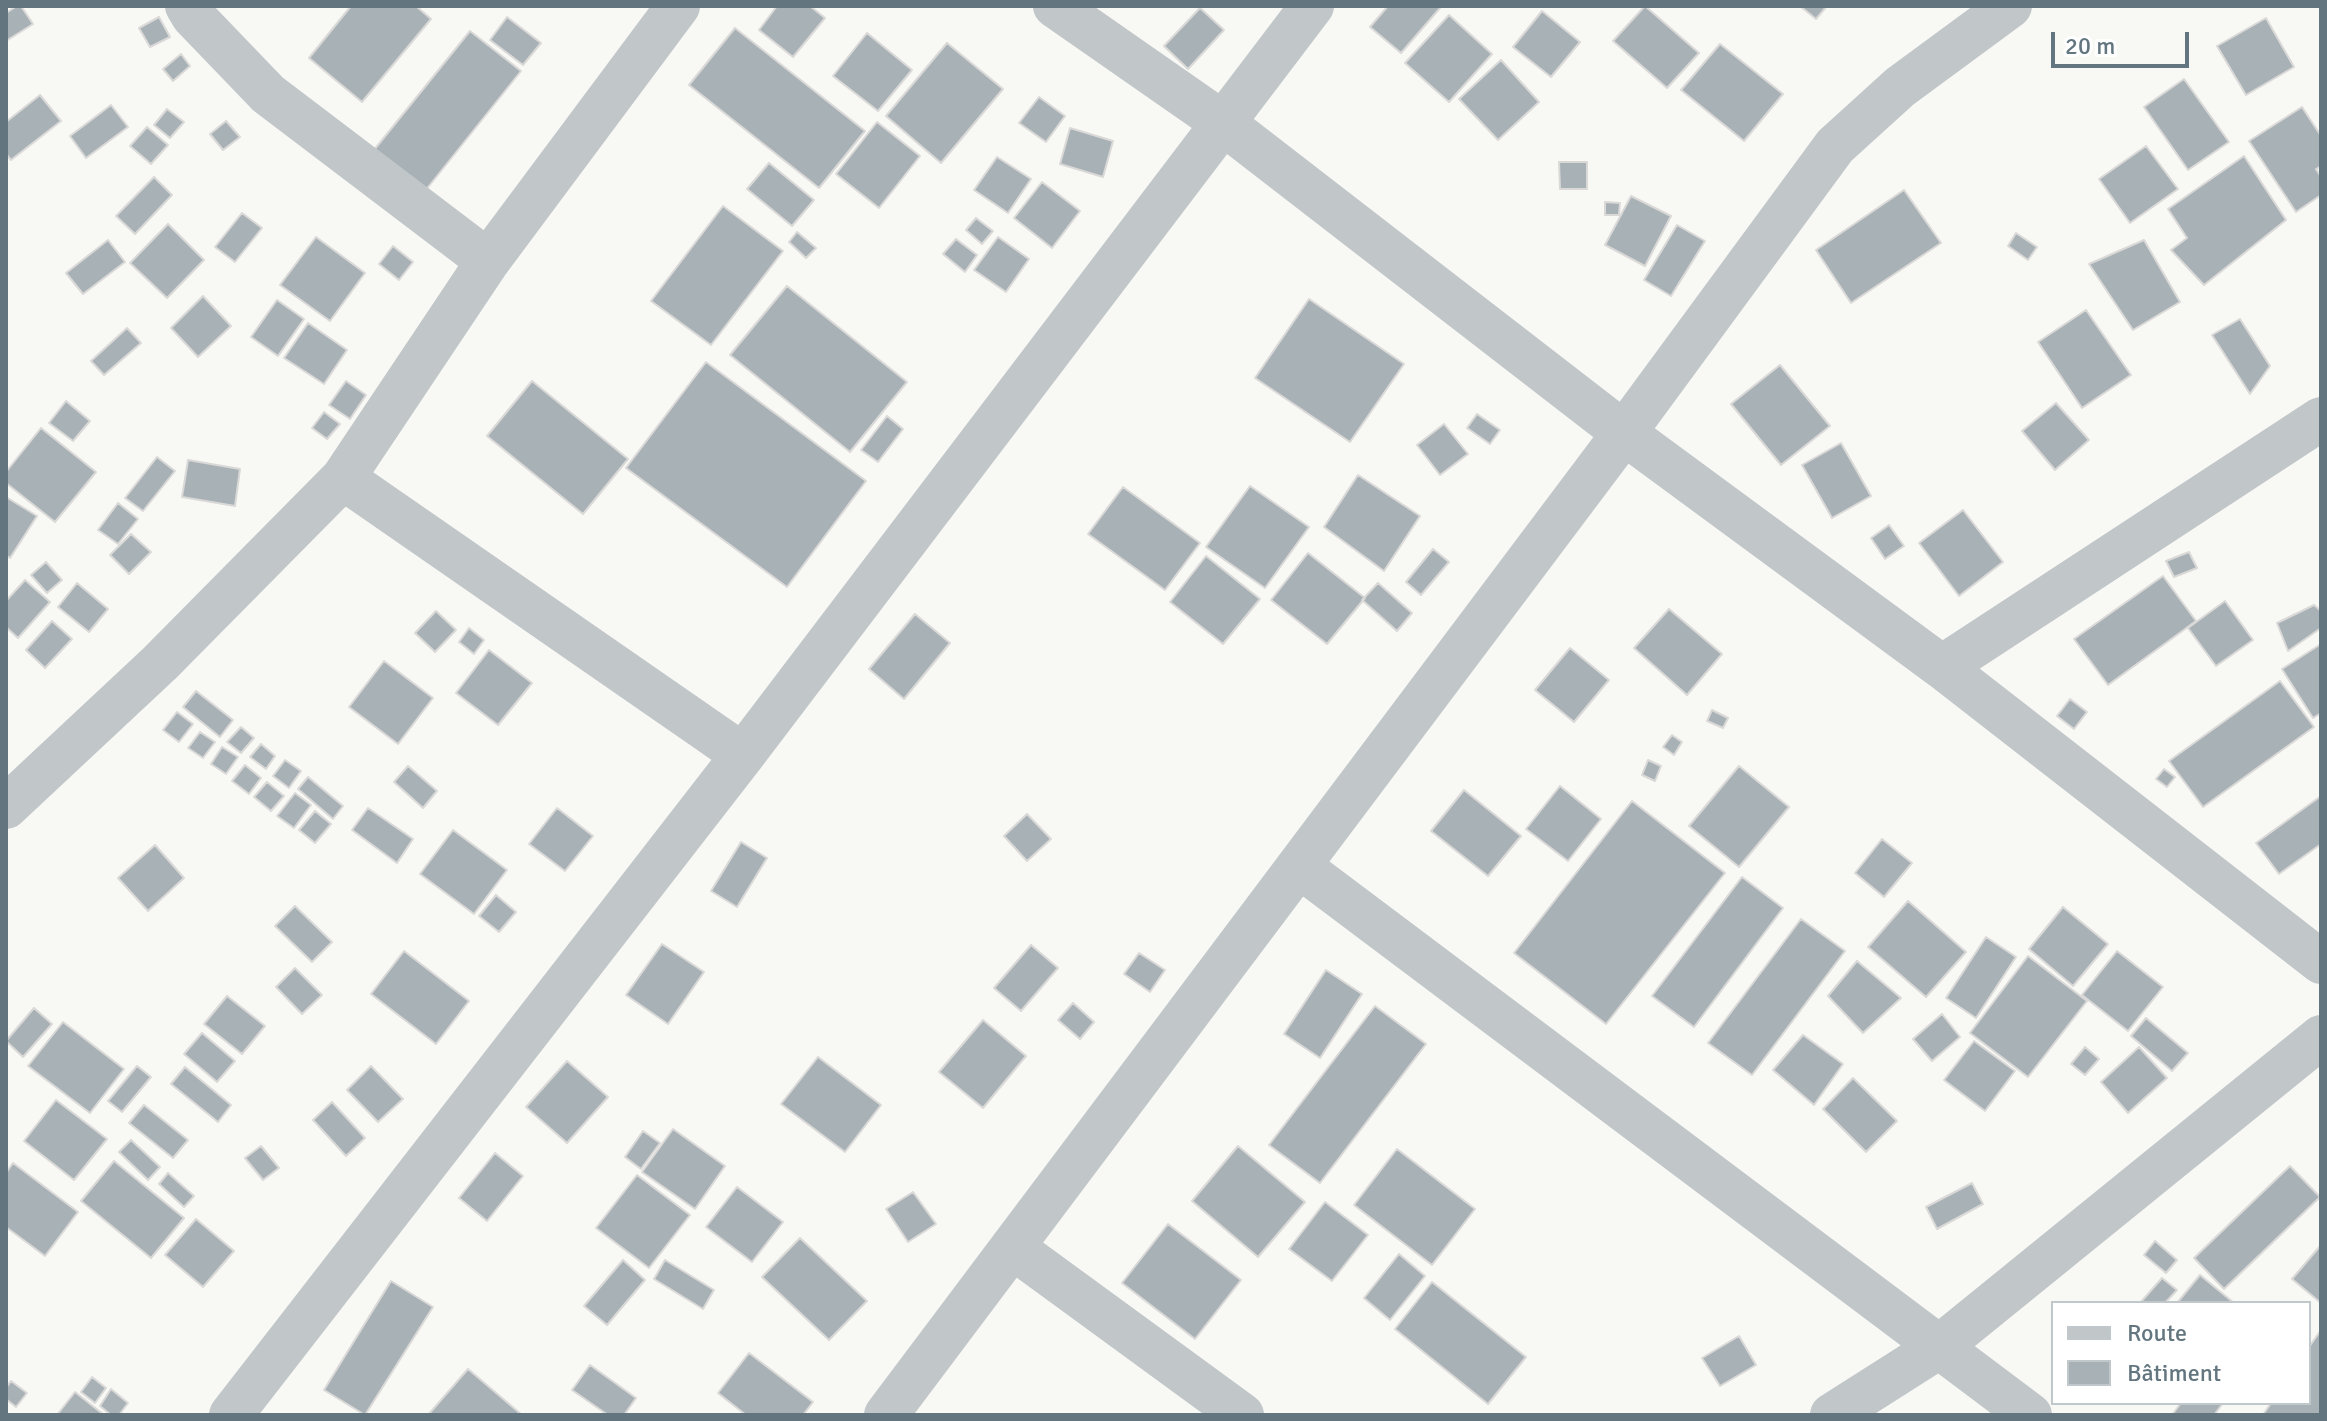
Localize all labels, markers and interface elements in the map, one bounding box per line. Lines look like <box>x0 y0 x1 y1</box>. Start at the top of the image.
scale bar <box>2055 16 2193 66</box>
text: 20 m <box>2065 31 2115 61</box>
legend <box>2051 1301 2311 1405</box>
text: Route <box>2127 1318 2187 1348</box>
text: Bâtiment <box>2127 1358 2221 1388</box>

